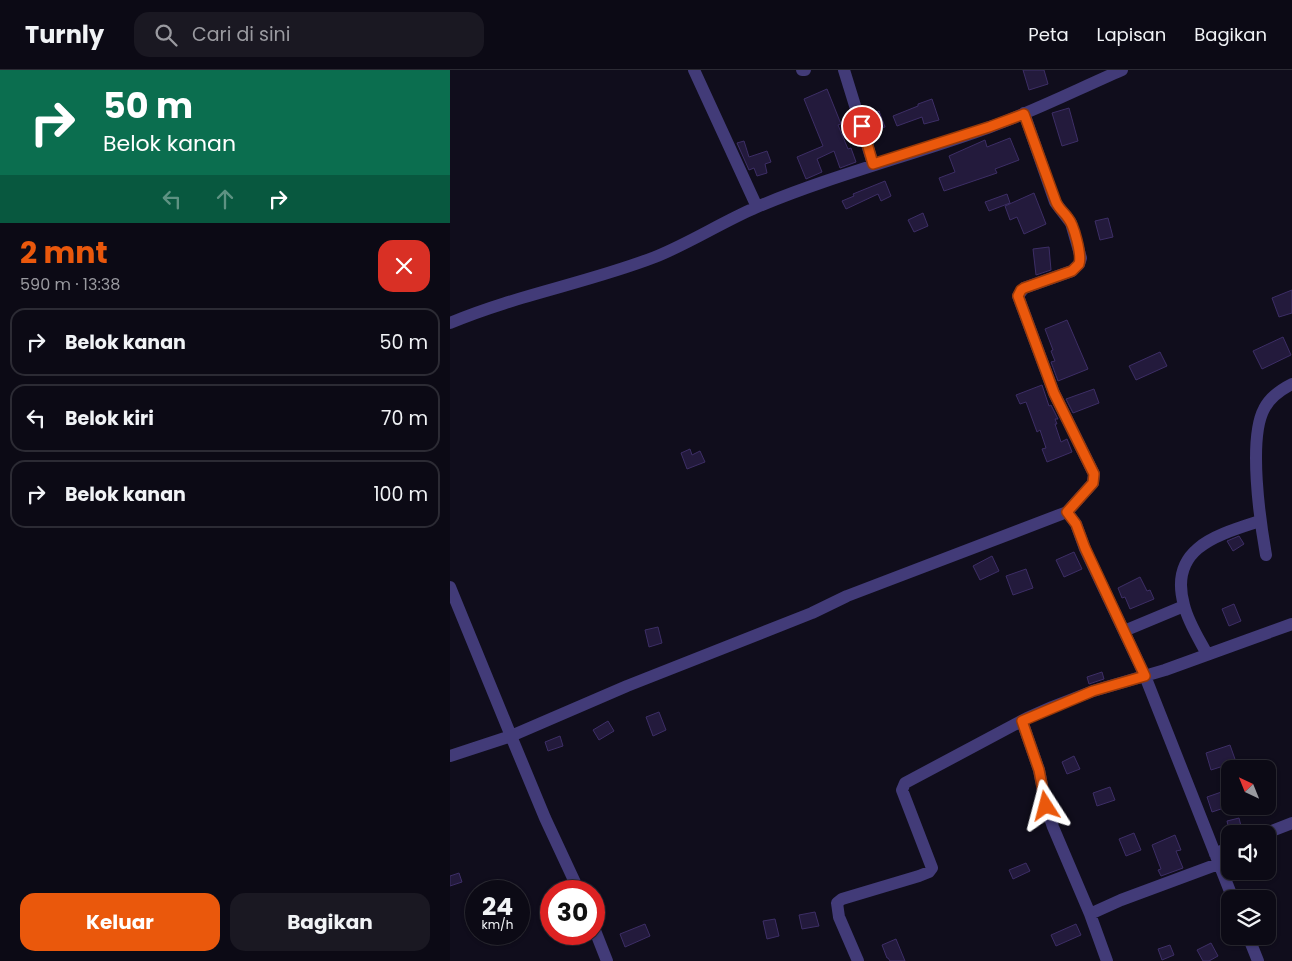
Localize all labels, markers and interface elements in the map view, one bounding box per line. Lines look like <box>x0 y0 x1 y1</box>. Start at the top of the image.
search box <box>134 12 484 57</box>
text: Turnly <box>25 18 104 51</box>
icon: search <box>152 21 180 49</box>
text: Cari di sini <box>192 21 290 48</box>
text: Peta <box>1028 22 1069 47</box>
text: Lapisan <box>1097 22 1166 47</box>
text: Bagikan <box>1194 22 1267 47</box>
text: 50 m <box>103 81 193 130</box>
icon: right <box>20 90 85 155</box>
pin <box>841 105 883 147</box>
icon: arrive <box>848 112 876 140</box>
text: Belok kanan <box>103 128 236 159</box>
icon: left <box>158 185 186 213</box>
icon: ahead <box>211 185 239 213</box>
icon: right <box>264 185 292 213</box>
text: 2 mnt <box>20 231 108 274</box>
button: close <box>378 240 430 292</box>
text: 590 m · 13:38 <box>20 273 120 296</box>
icon: right <box>22 328 50 356</box>
text: Belok kanan <box>65 329 186 356</box>
text: 50 m <box>379 329 428 356</box>
icon: left <box>22 404 50 432</box>
text: Belok kiri <box>65 405 154 432</box>
text: 70 m <box>381 405 428 432</box>
icon: right <box>22 480 50 508</box>
text: Belok kanan <box>65 481 186 508</box>
text: 100 m <box>373 481 428 508</box>
north arrow <box>1221 760 1276 815</box>
map controls <box>1221 760 1276 945</box>
position arrow <box>1019 779 1071 831</box>
button: sound <box>1221 825 1276 880</box>
speed limit sign: 30 <box>540 880 605 945</box>
text: 24 <box>482 889 513 924</box>
button: layers <box>1221 890 1276 945</box>
button: Keluar <box>20 893 220 951</box>
button: Bagikan <box>230 893 430 951</box>
text: km/h <box>482 916 513 933</box>

